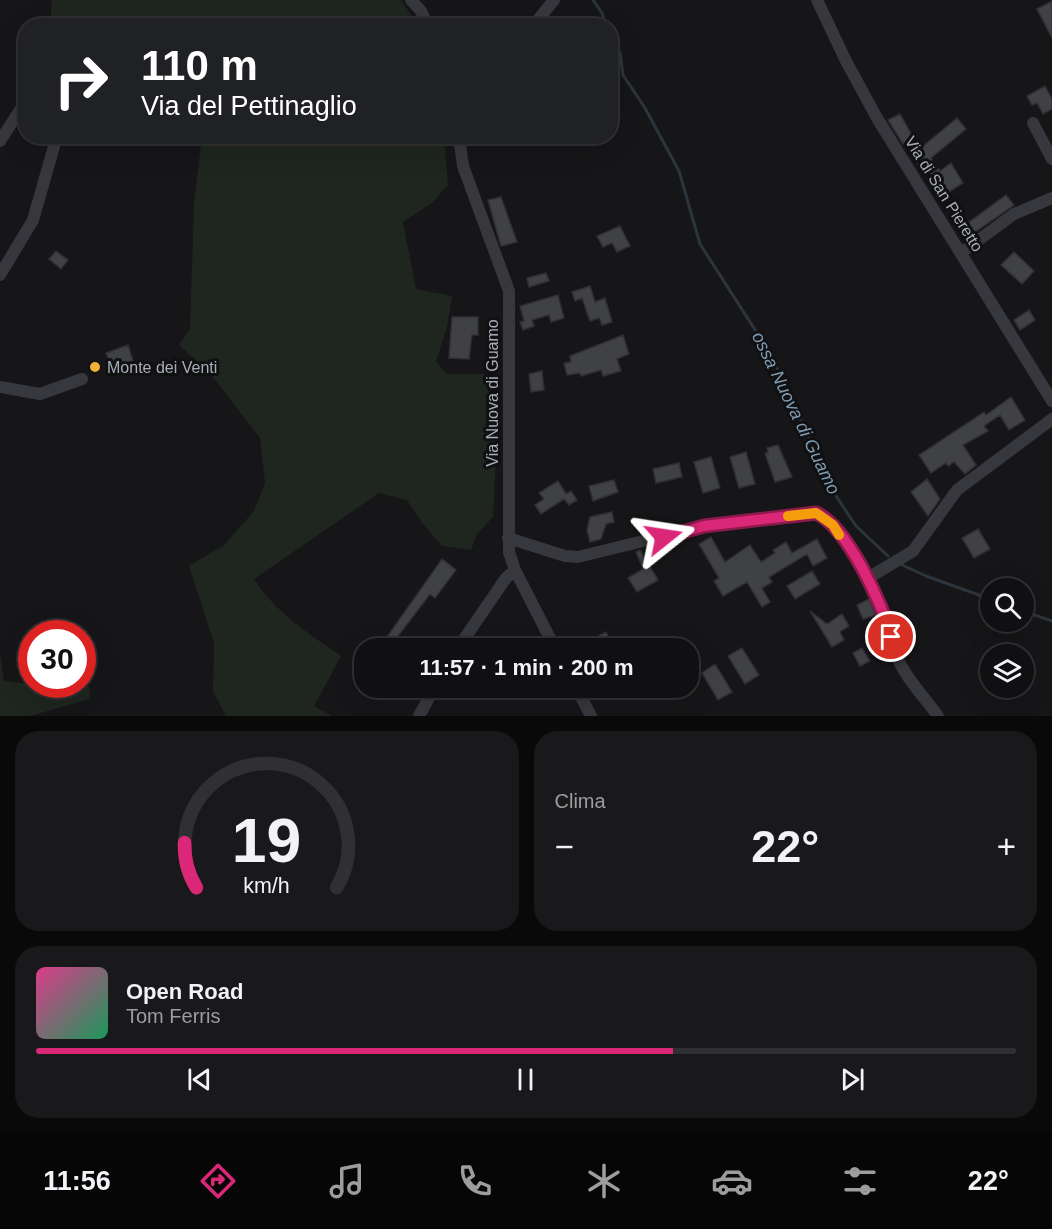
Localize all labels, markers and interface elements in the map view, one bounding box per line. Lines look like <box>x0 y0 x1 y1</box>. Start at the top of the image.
icon: right <box>42 42 120 120</box>
text: 110 m <box>141 42 258 89</box>
text: Via del Pettinaglio <box>141 91 357 121</box>
street label: Via di San Pieretto <box>902 133 986 255</box>
street label: Via Nuova di Guamo <box>484 319 501 467</box>
water label: ossa Nuova di Guamo <box>748 329 844 497</box>
place label: Monte dei Venti <box>107 359 217 376</box>
marker: Monte dei Venti <box>88 360 102 374</box>
position arrow <box>632 505 696 569</box>
map controls <box>980 578 1034 698</box>
button: search <box>980 578 1034 632</box>
pin <box>865 611 916 662</box>
speed limit sign: 30 <box>18 620 96 698</box>
icon: arrive <box>874 620 907 653</box>
button: layers <box>980 644 1034 698</box>
text: 11:57 · 1 min · 200 m <box>420 655 634 680</box>
text: Clima <box>555 790 606 812</box>
text: 19 <box>232 806 301 875</box>
text: 22° <box>751 821 819 872</box>
text: − <box>555 828 574 865</box>
text: + <box>997 828 1016 865</box>
text: km/h <box>244 874 290 898</box>
text: Open Road <box>126 979 243 1004</box>
text: Tom Ferris <box>126 1005 220 1027</box>
icon: previous <box>183 1063 216 1096</box>
icon: pause <box>509 1063 542 1096</box>
icon: next <box>836 1063 869 1096</box>
icon: directions <box>197 1160 239 1202</box>
icon: music <box>326 1160 368 1202</box>
icon: phone <box>454 1160 496 1202</box>
icon: climate <box>583 1160 625 1202</box>
icon: car <box>711 1160 753 1202</box>
icon: filters <box>839 1160 881 1202</box>
text: 11:56 <box>43 1166 111 1196</box>
text: 22° <box>968 1166 1009 1196</box>

